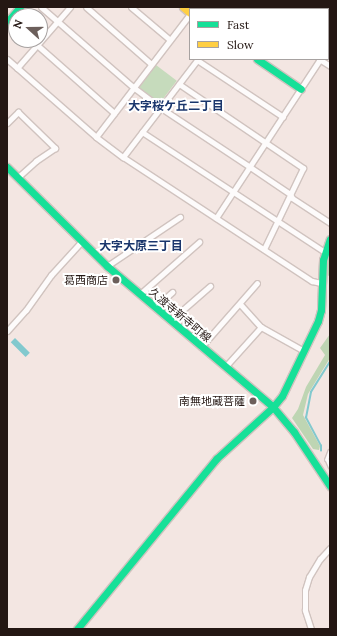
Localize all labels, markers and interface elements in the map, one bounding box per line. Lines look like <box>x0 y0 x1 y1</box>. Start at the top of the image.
north arrow <box>8 8 48 48</box>
legend <box>189 8 329 60</box>
text: Fast <box>227 17 250 32</box>
text: N <box>10 18 26 31</box>
text: Slow <box>227 37 254 52</box>
district label: 大字桜ケ丘二丁目 <box>128 99 224 113</box>
district label: 大字大原三丁目 <box>99 239 183 253</box>
place label: 葛西商店 <box>64 273 108 287</box>
marker: 葛西商店 <box>111 275 121 285</box>
street label: 久渡寺新寺町線 <box>146 285 214 345</box>
place label: 南無地蔵菩薩 <box>179 394 245 408</box>
marker: 南無地蔵菩薩 <box>248 396 258 406</box>

